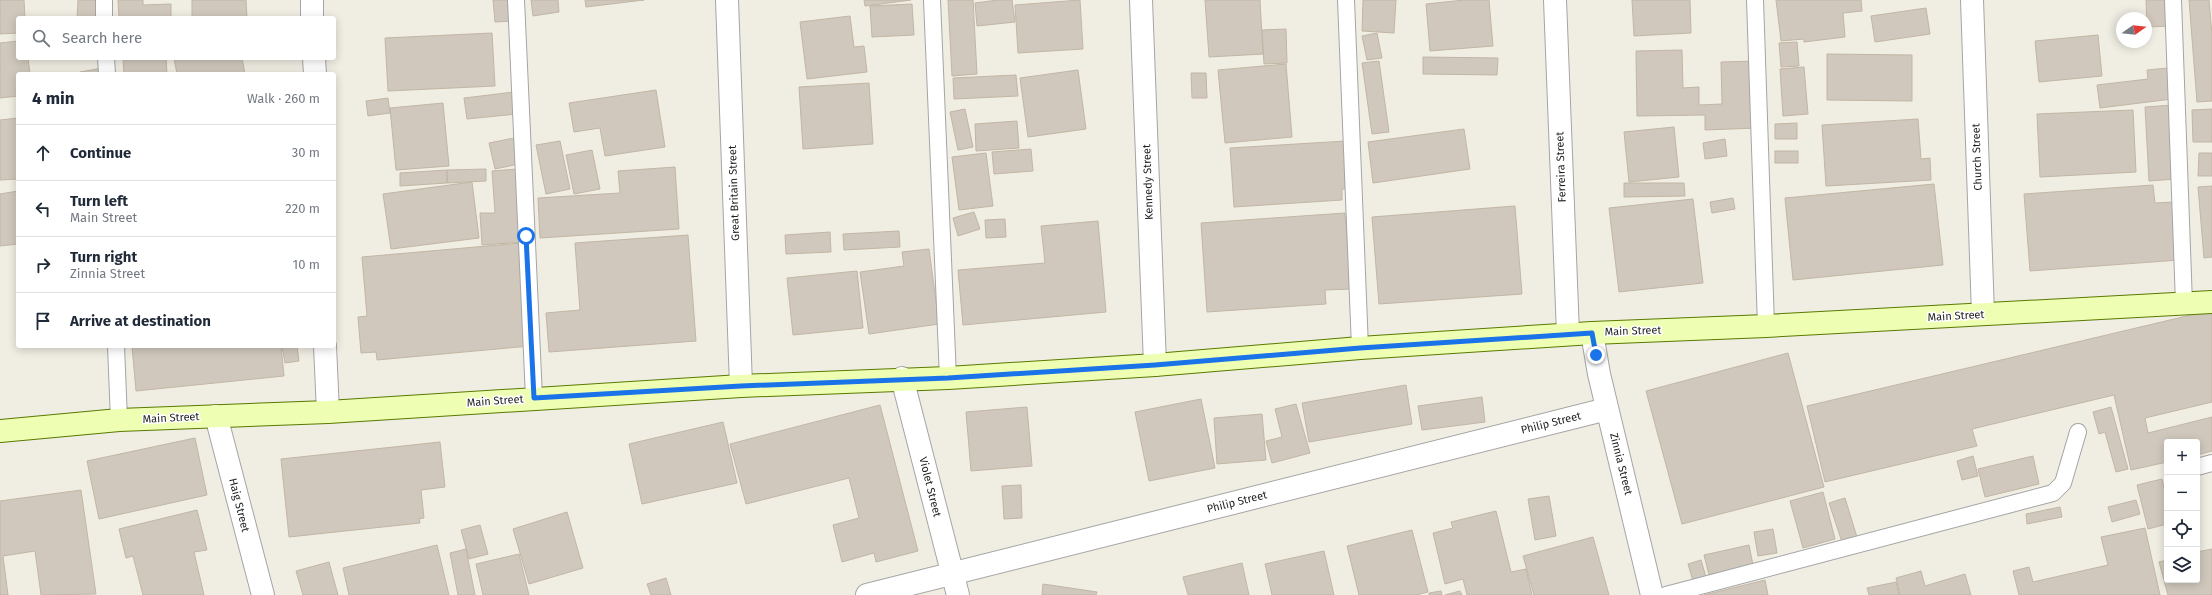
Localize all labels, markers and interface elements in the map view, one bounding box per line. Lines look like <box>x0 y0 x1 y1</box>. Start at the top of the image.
north arrow <box>2116 12 2152 48</box>
search box <box>16 16 336 60</box>
icon: search <box>30 27 52 49</box>
text: Search here <box>62 29 142 47</box>
text: 4 min <box>32 88 75 109</box>
text: Walk · 260 m <box>247 91 320 106</box>
street label: Church Street <box>1969 123 1985 191</box>
street label: Ferreira Street <box>1553 131 1569 203</box>
icon: ahead <box>32 142 54 164</box>
text: Continue <box>70 144 131 162</box>
street label: Kennedy Street <box>1140 144 1156 220</box>
text: 30 m <box>292 145 320 160</box>
street label: Great Britain Street <box>726 145 742 241</box>
text: Turn left <box>70 192 128 210</box>
icon: left <box>32 198 54 220</box>
text: 220 m <box>285 201 320 216</box>
text: Main Street <box>70 210 137 225</box>
route start <box>517 227 535 245</box>
text: Turn right <box>70 248 137 266</box>
icon: right <box>32 254 54 276</box>
text: 10 m <box>293 257 320 272</box>
text: Zinnia Street <box>70 266 145 281</box>
street label: Main Street <box>1927 308 1985 324</box>
icon: arrive <box>32 310 54 332</box>
text: Arrive at destination <box>70 312 211 330</box>
street label: Main Street <box>1604 324 1662 338</box>
route end <box>1587 346 1605 364</box>
street label: Main Street <box>466 393 524 409</box>
street label: Philip Street <box>1520 409 1582 437</box>
street label: Main Street <box>142 410 200 426</box>
street label: Zinnia Street <box>1607 432 1635 496</box>
map controls <box>2164 439 2200 583</box>
button: + <box>2164 439 2200 475</box>
street label: Violet Street <box>916 456 944 518</box>
button: − <box>2164 475 2200 511</box>
street label: Haig Street <box>226 477 252 533</box>
street label: Philip Street <box>1206 488 1268 516</box>
button: locate <box>2164 511 2200 547</box>
button: layers <box>2164 547 2200 583</box>

